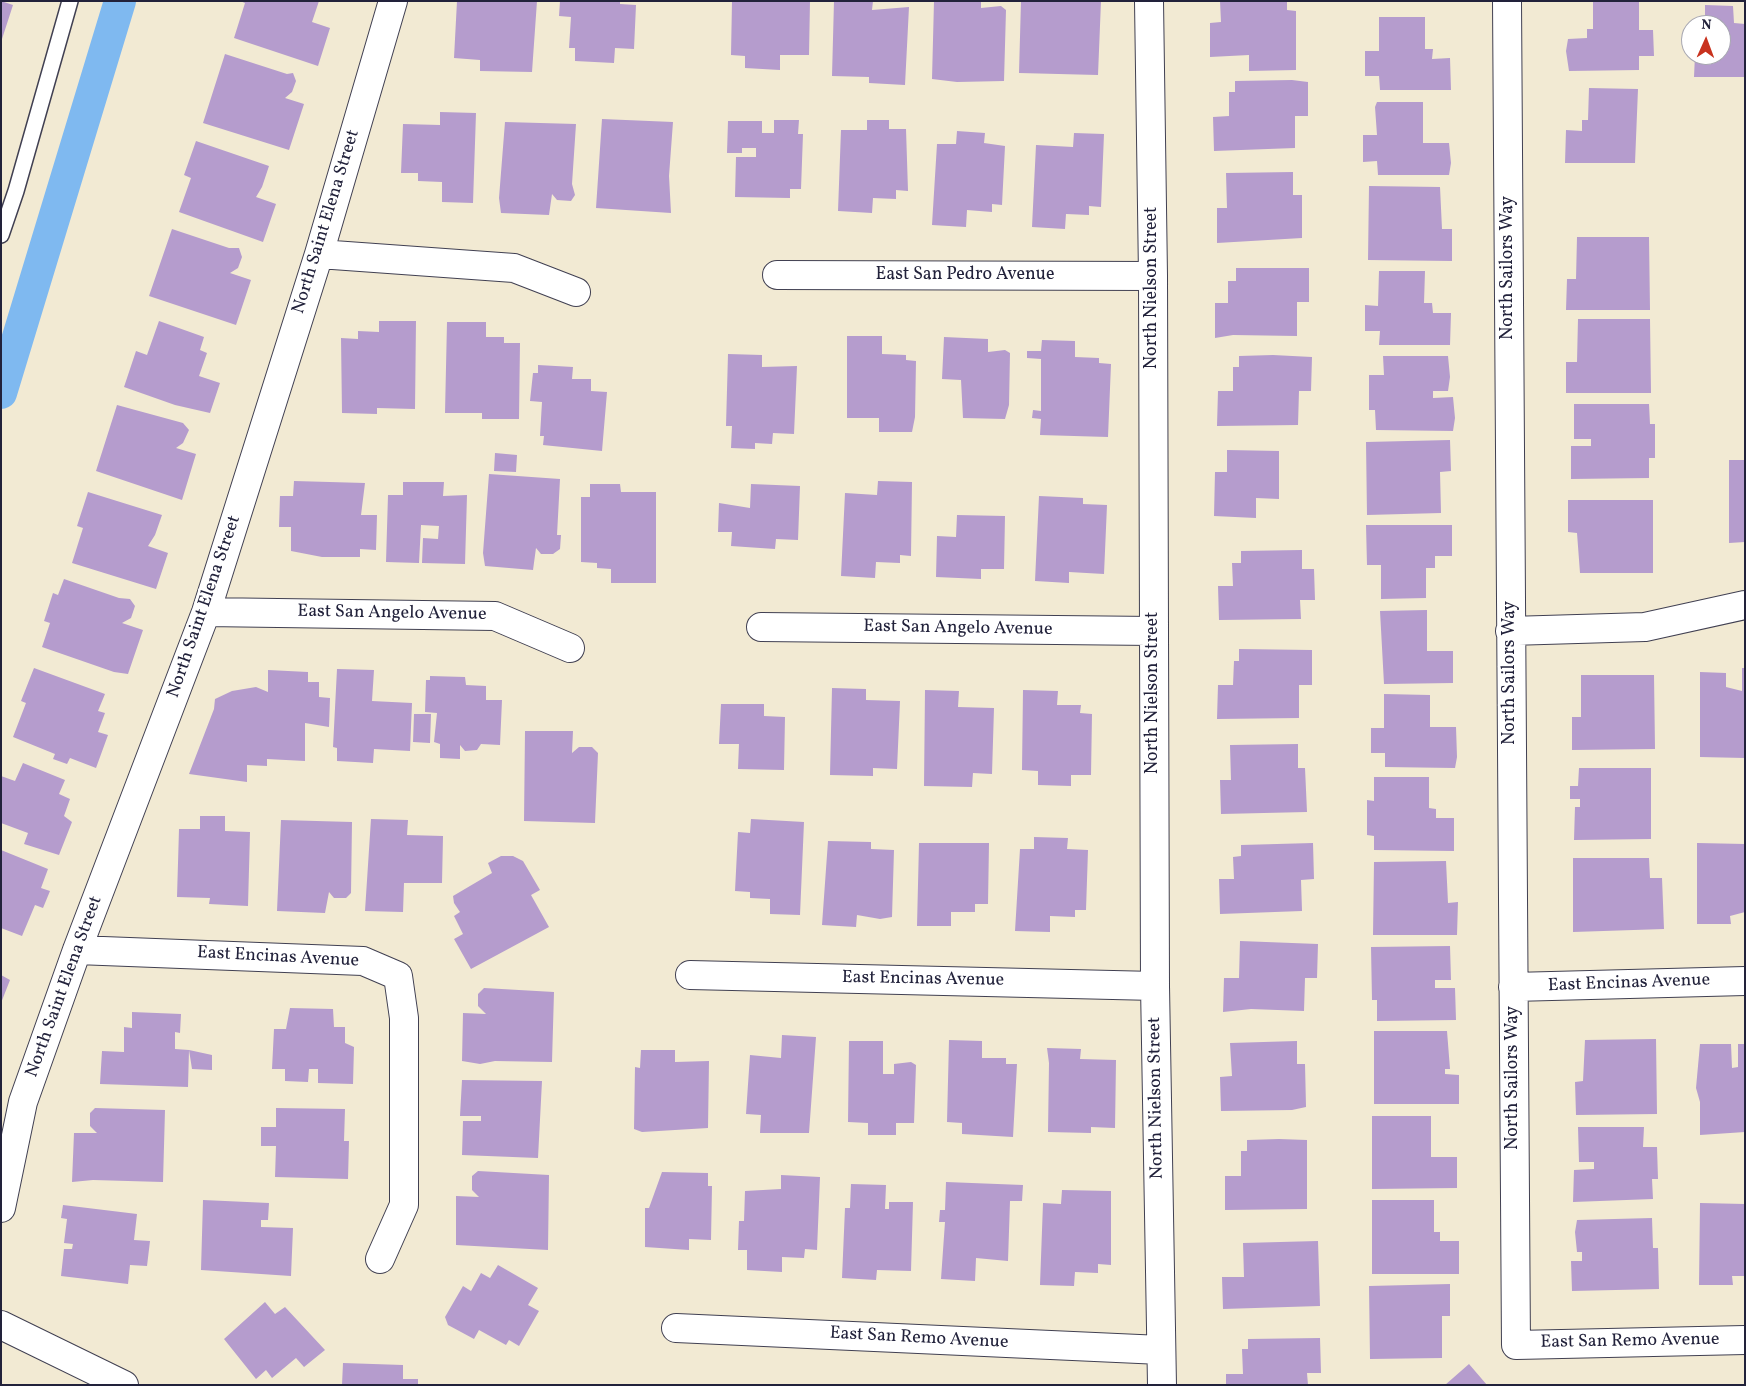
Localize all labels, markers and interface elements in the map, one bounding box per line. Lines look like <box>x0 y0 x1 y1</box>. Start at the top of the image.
north arrow <box>1681 15 1731 65</box>
text: N <box>1701 16 1712 35</box>
street label: North Saint Elena Street <box>289 127 365 317</box>
street label: North Sailors Way <box>1498 196 1520 340</box>
street label: North Nielson Street <box>1142 207 1164 369</box>
street label: East San Pedro Avenue <box>875 265 1055 287</box>
street label: North Saint Elena Street <box>164 513 246 701</box>
street label: North Sailors Way <box>1500 601 1522 745</box>
street label: East San Angelo Avenue <box>297 602 487 626</box>
street label: North Nielson Street <box>1143 612 1165 774</box>
street label: East San Angelo Avenue <box>863 617 1053 641</box>
street label: North Saint Elena Street <box>22 893 108 1081</box>
street label: East Encinas Avenue <box>196 943 360 973</box>
street label: East Encinas Avenue <box>842 968 1004 992</box>
street label: East Encinas Avenue <box>1548 970 1710 998</box>
street label: North Sailors Way <box>1503 1006 1525 1150</box>
street label: North Nielson Street <box>1145 1017 1169 1179</box>
street label: East San Remo Avenue <box>829 1324 1009 1354</box>
street label: East San Remo Avenue <box>1540 1330 1720 1354</box>

